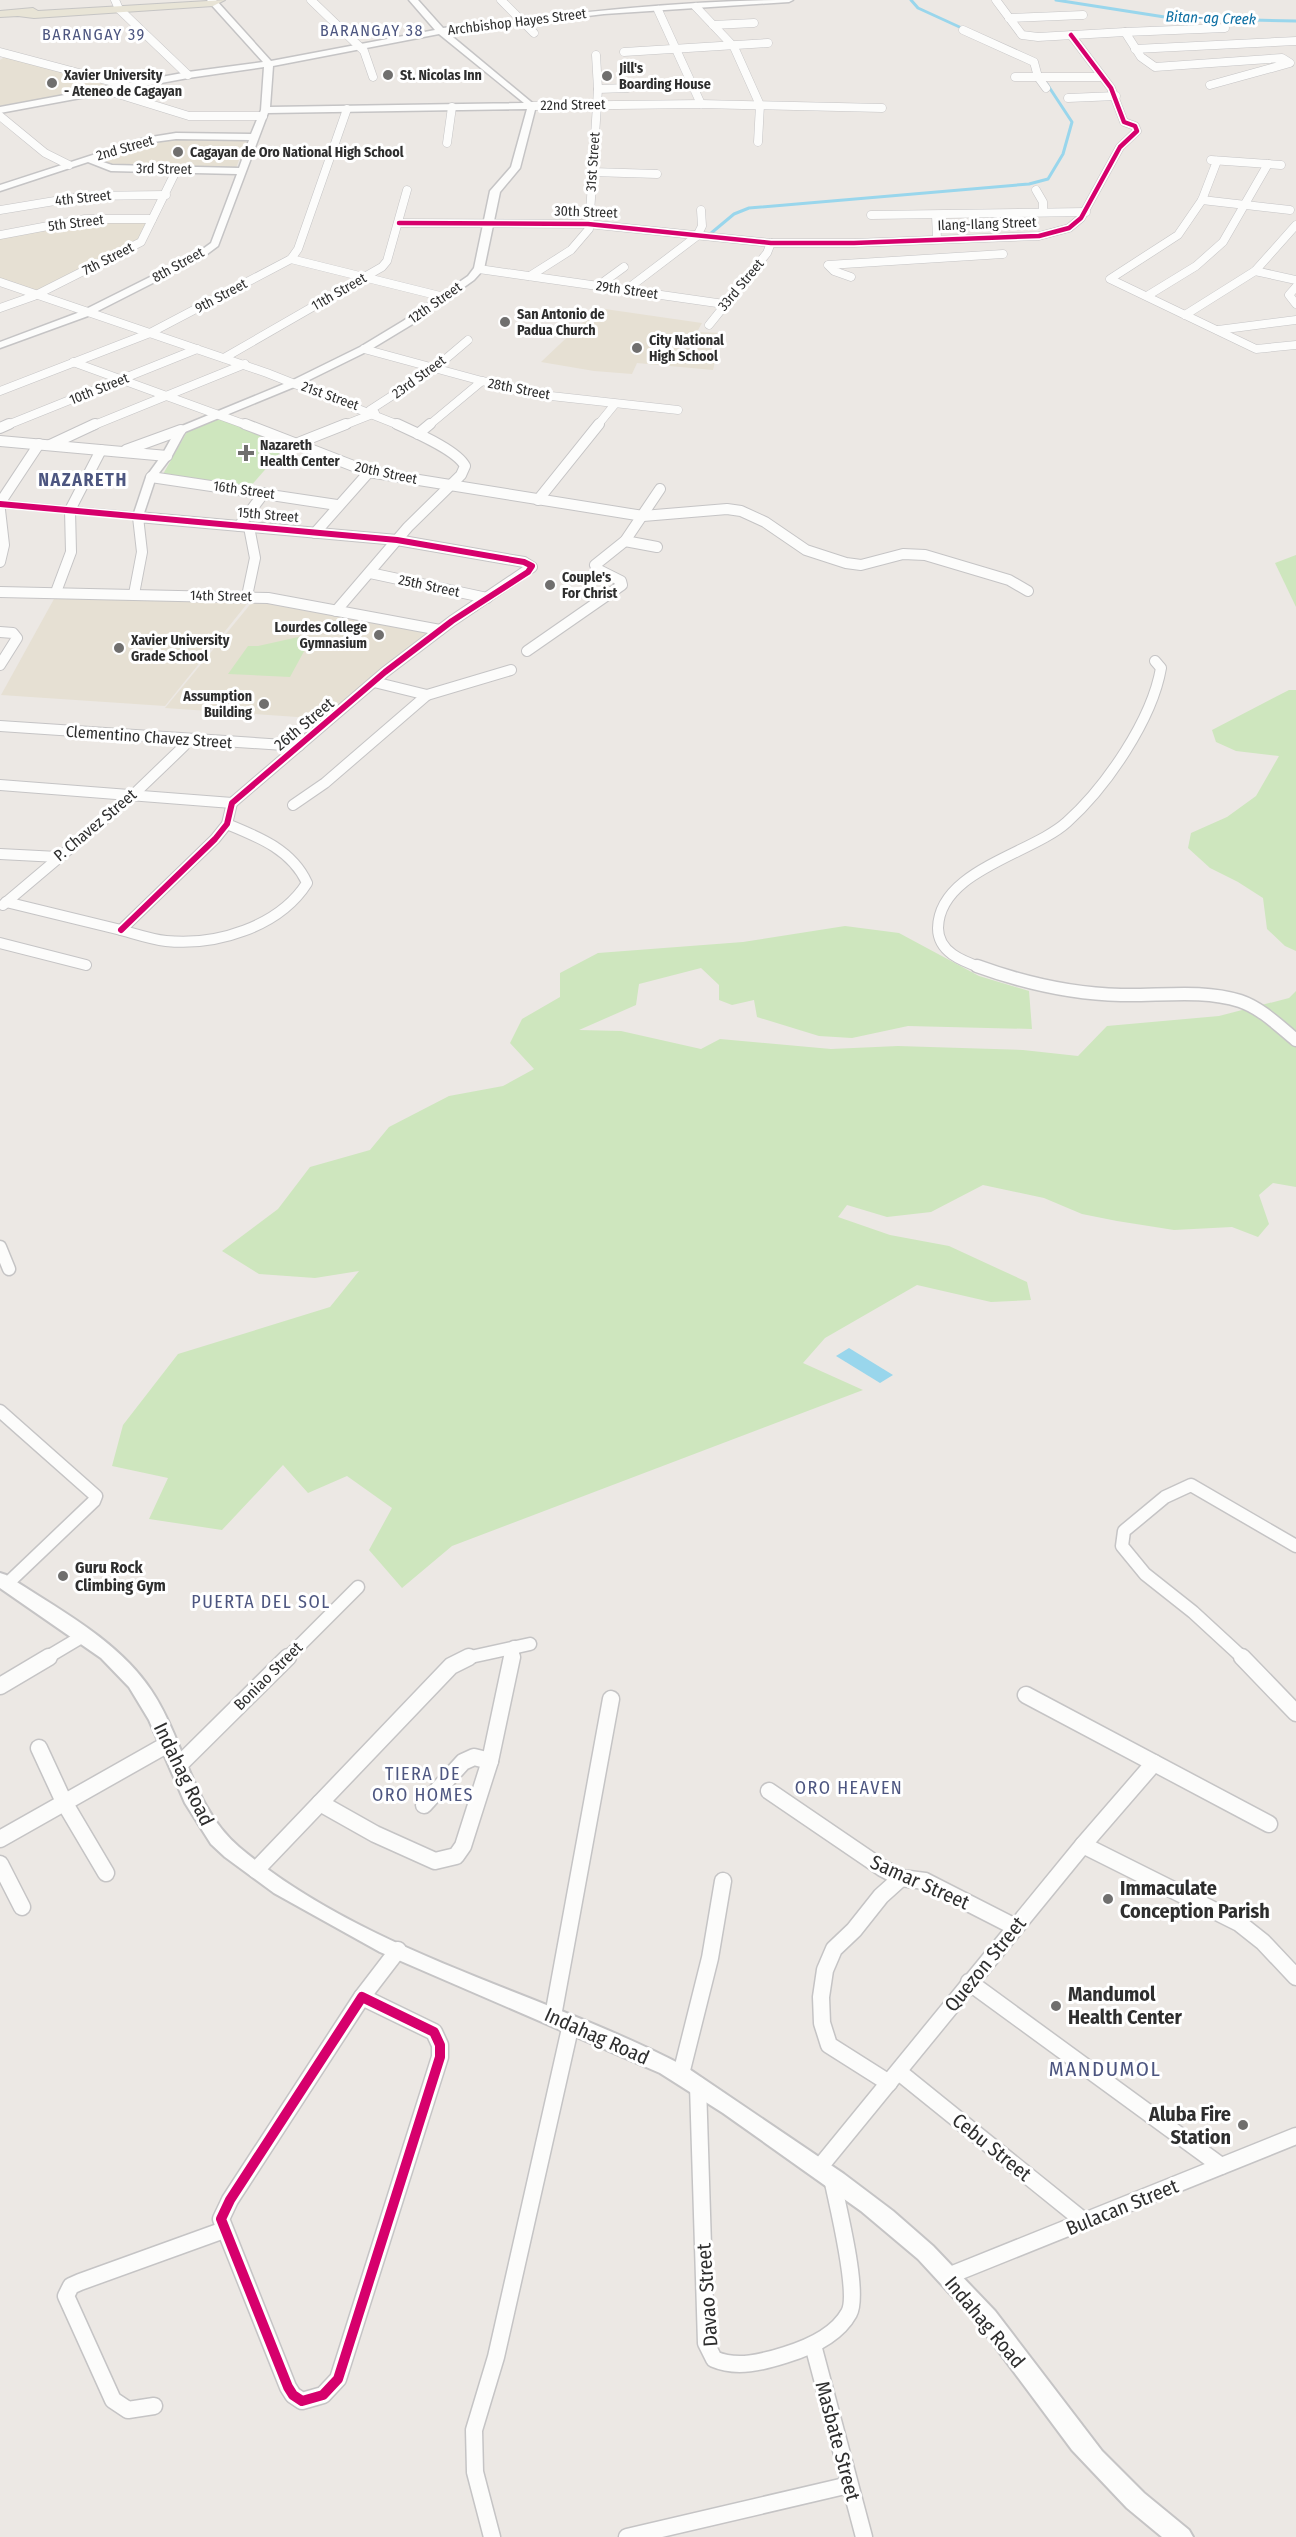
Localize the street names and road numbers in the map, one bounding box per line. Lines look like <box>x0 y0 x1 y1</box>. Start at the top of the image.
street label: Archbishop Hayes Street <box>447 5 588 39</box>
street label: 22nd Street <box>540 96 606 114</box>
street label: 31st Street <box>582 131 604 192</box>
street label: 2nd Street <box>94 132 156 164</box>
street label: 3rd Street <box>136 160 193 178</box>
street label: 4th Street <box>54 187 112 209</box>
street label: 30th Street <box>554 202 618 222</box>
street label: 5th Street <box>47 211 105 235</box>
street label: Ilang-Ilang Street <box>937 214 1037 234</box>
street label: 7th Street <box>79 239 137 279</box>
street label: 8th Street <box>149 244 207 286</box>
street label: 33rd Street <box>714 255 768 314</box>
street label: 11th Street <box>309 269 370 314</box>
street label: 9th Street <box>192 275 250 317</box>
street label: 29th Street <box>595 277 660 303</box>
street label: 12th Street <box>405 278 465 328</box>
street label: 23rd Street <box>389 352 449 402</box>
street label: 10th Street <box>67 369 132 409</box>
street label: 28th Street <box>487 375 552 403</box>
street label: 21st Street <box>299 378 361 414</box>
street label: 20th Street <box>353 458 419 488</box>
street label: 16th Street <box>212 477 276 503</box>
street label: 15th Street <box>237 504 300 526</box>
street label: 25th Street <box>397 571 462 601</box>
street label: 14th Street <box>190 587 253 605</box>
street label: 26th Street <box>270 693 338 754</box>
street label: Clementino Chavez Street <box>65 722 234 752</box>
street label: P. Chavez Street <box>50 784 141 865</box>
street label: Boniao Street <box>230 1637 307 1714</box>
street label: Indahag Road <box>149 1718 219 1830</box>
street label: Samar Street <box>867 1850 974 1915</box>
street label: Quezon Street <box>939 1911 1031 2016</box>
street label: Indahag Road <box>541 2002 653 2070</box>
street label: Cebu Street <box>948 2108 1037 2186</box>
street label: Bulacan Street <box>1062 2173 1182 2240</box>
street label: Davao Street <box>691 2242 723 2348</box>
street label: Indahag Road <box>940 2271 1030 2373</box>
street label: Masbate Street <box>811 2379 866 2504</box>

